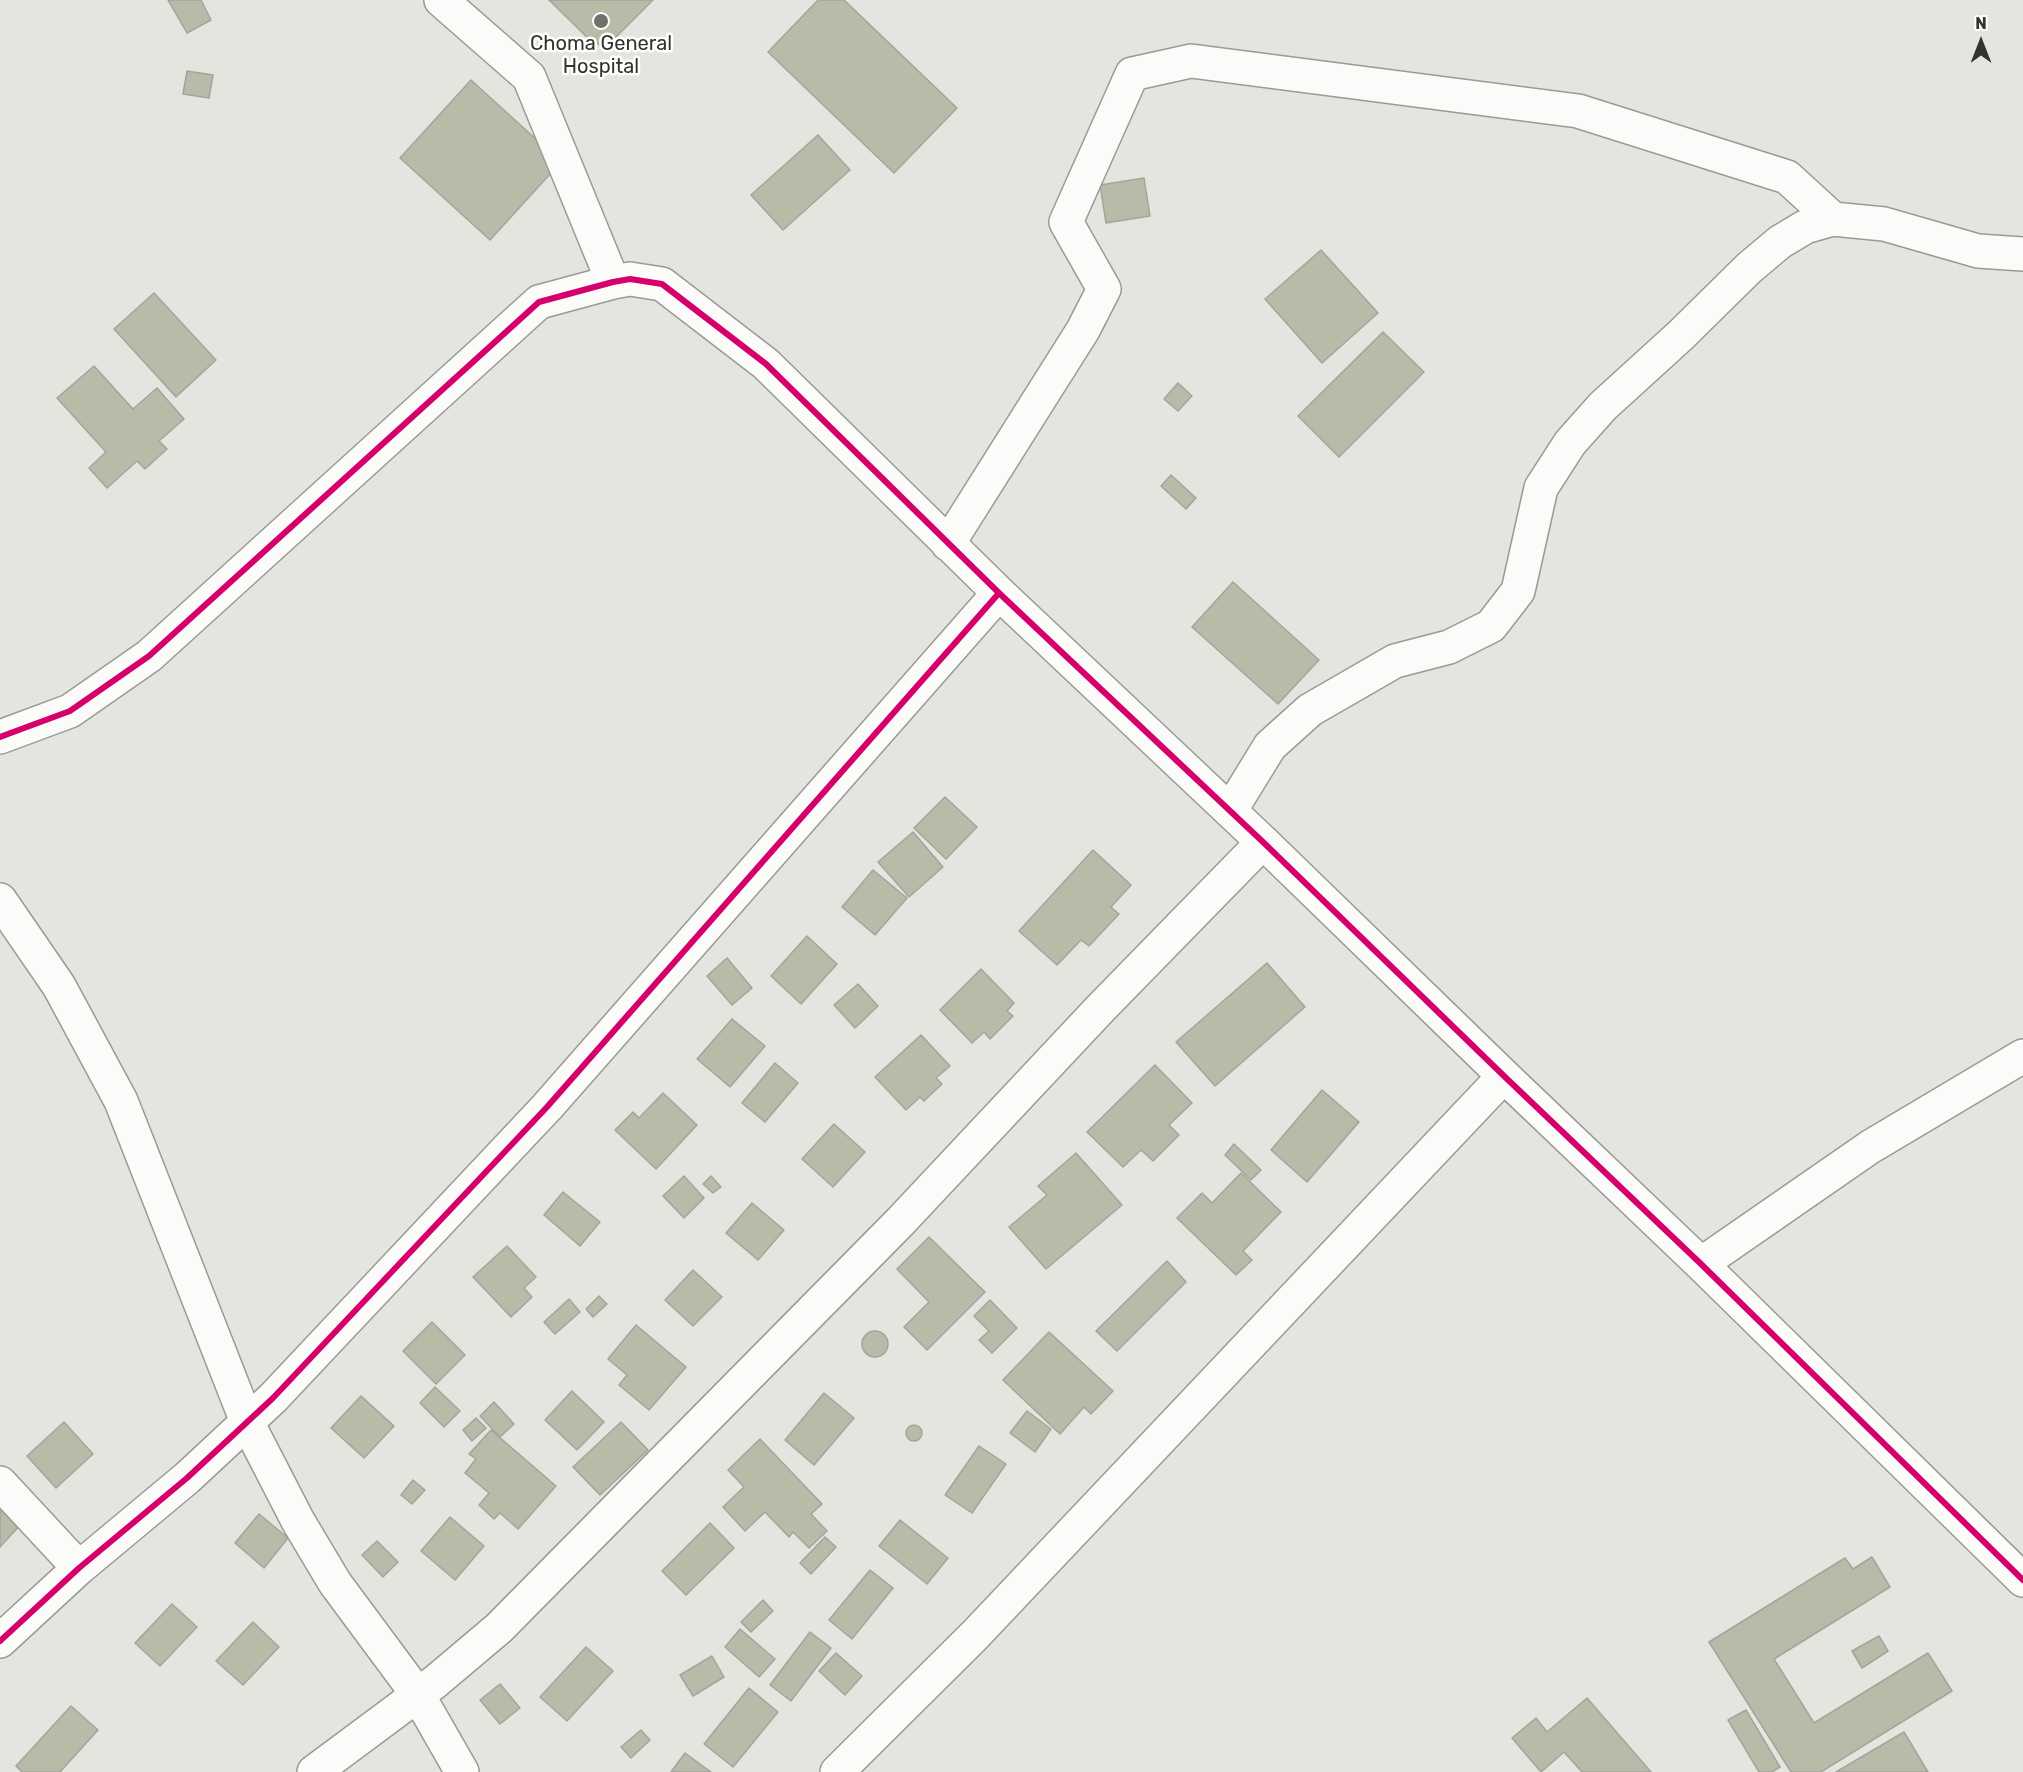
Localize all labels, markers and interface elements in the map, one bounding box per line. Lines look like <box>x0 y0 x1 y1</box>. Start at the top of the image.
marker: Choma General Hospital <box>592 12 610 30</box>
north arrow <box>1951 12 2011 72</box>
text: N <box>1975 14 1987 33</box>
place label: Choma General Hospital <box>530 32 672 79</box>

